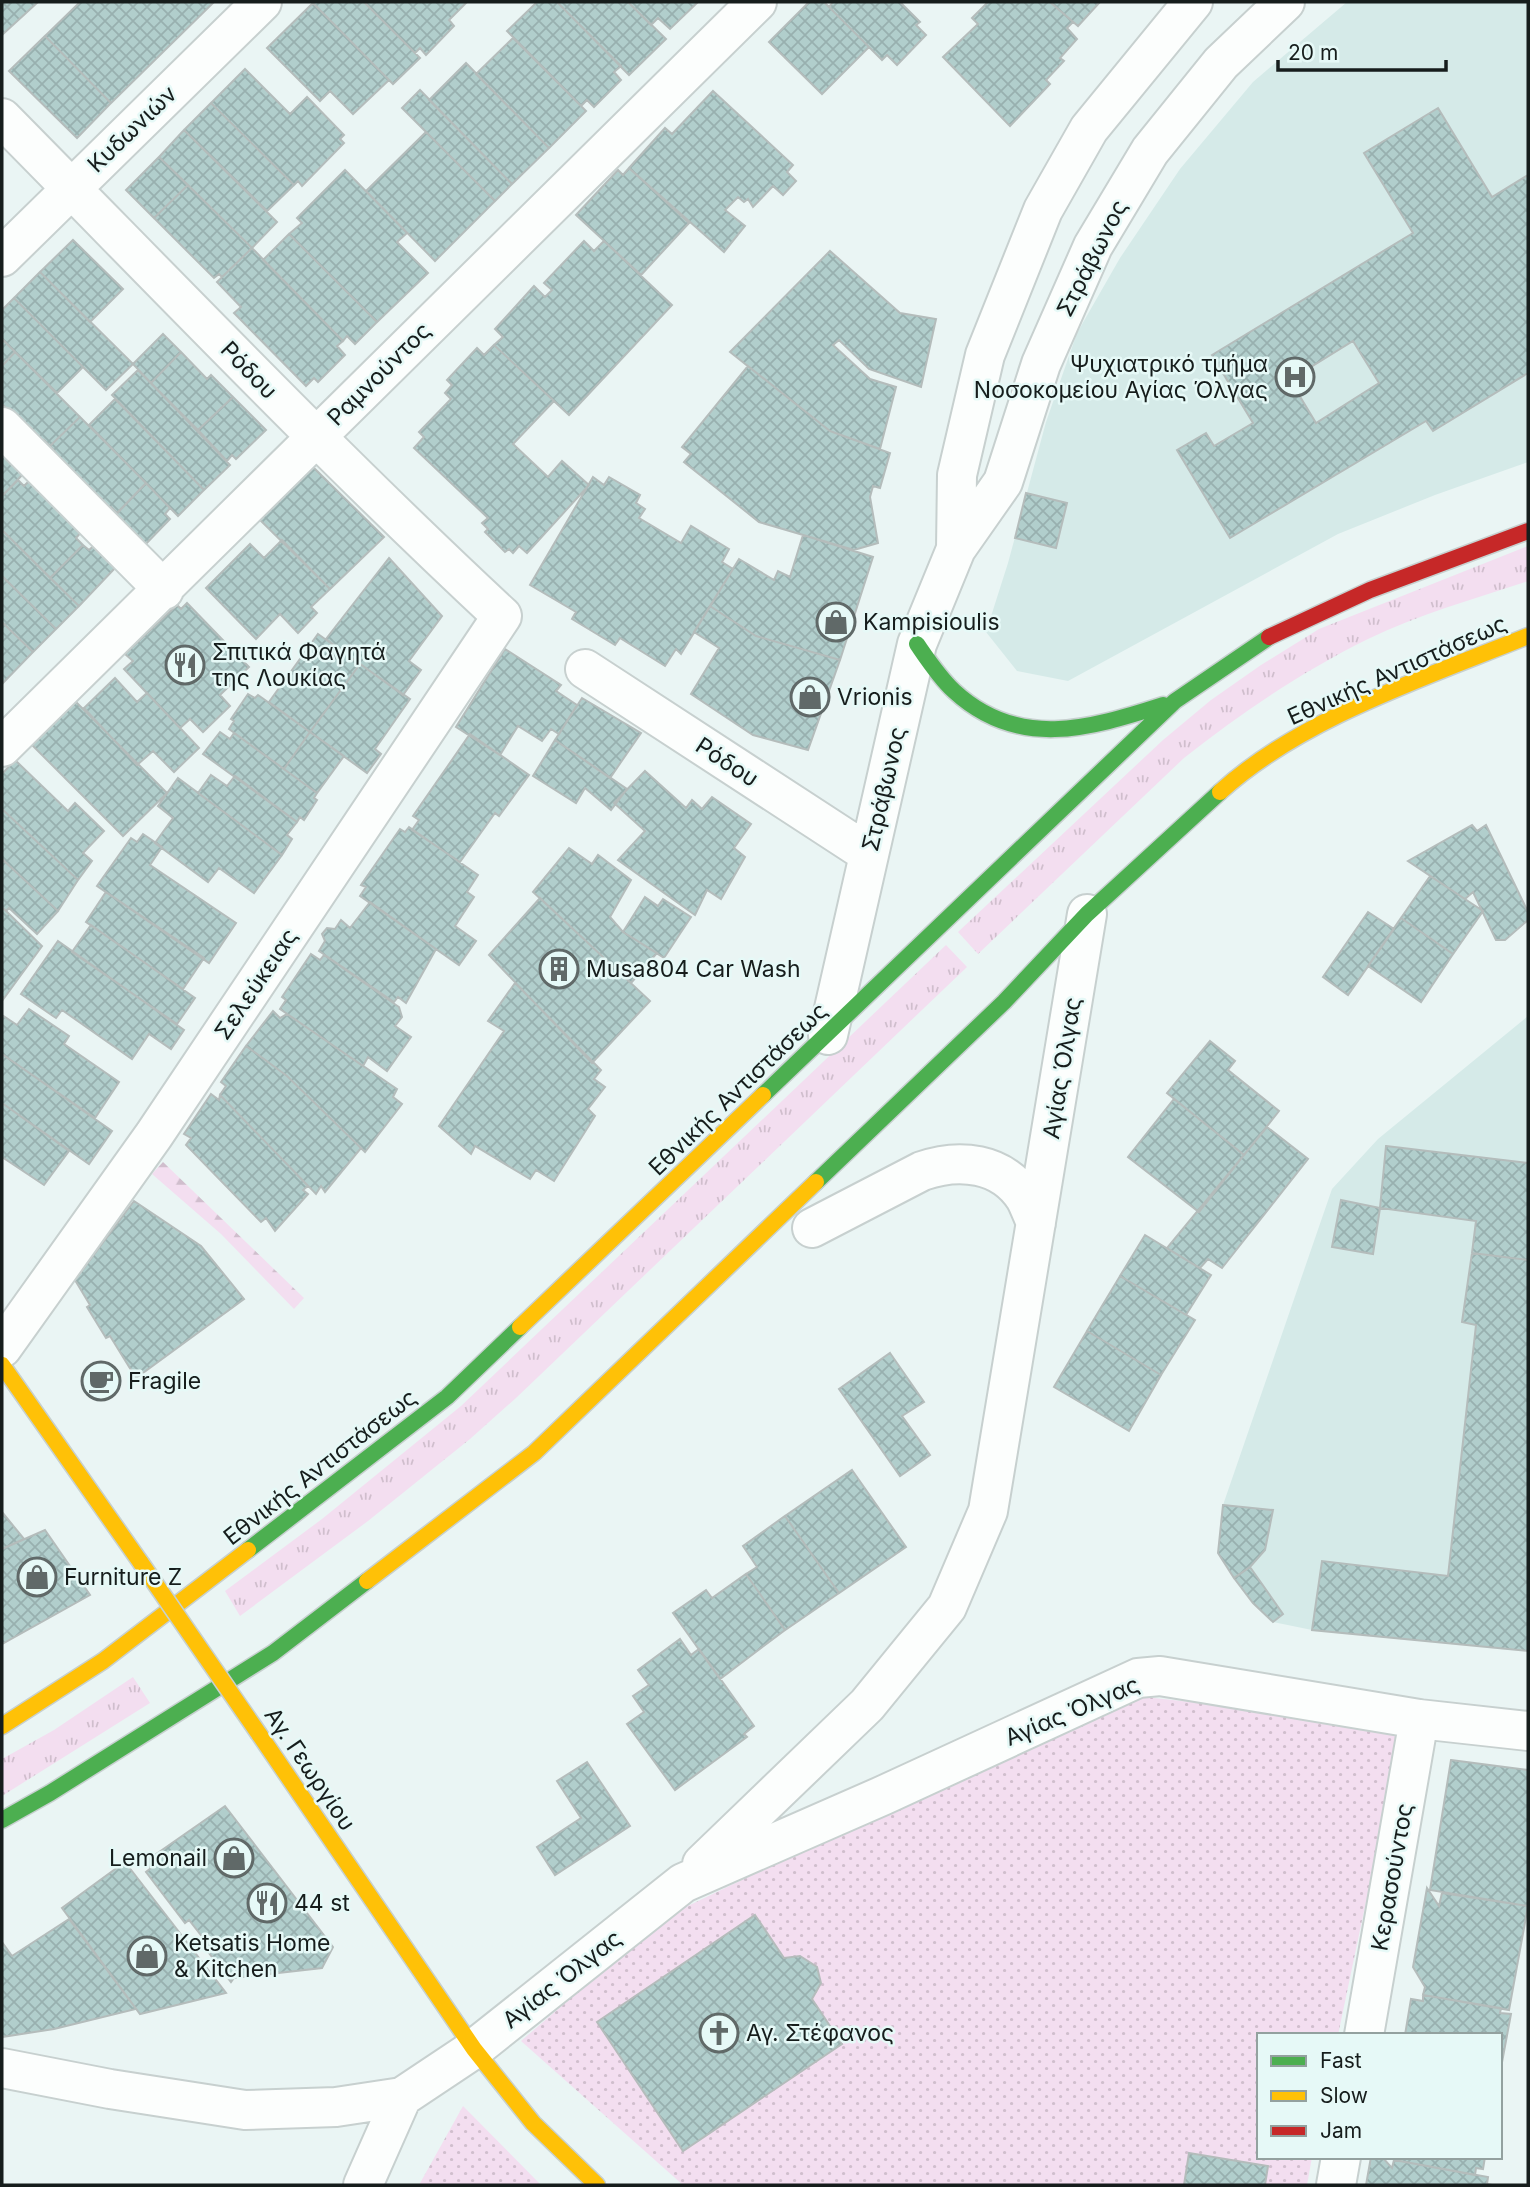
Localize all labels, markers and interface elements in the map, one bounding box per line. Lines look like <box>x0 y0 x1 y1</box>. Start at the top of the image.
scale bar <box>1278 28 1446 72</box>
text: 20 m <box>1288 40 1338 65</box>
street label: Κυδωνιών <box>82 80 182 178</box>
street label: Στράβωνος <box>1051 195 1133 321</box>
street label: Ραμνούντος <box>321 316 437 432</box>
street label: Ρόδου <box>215 335 283 405</box>
place label: Ψυχιατρικό τμήμα Νοσοκομείου Αγίας Όλγας <box>974 350 1268 404</box>
hospital icon: Ψυχιατρικό τμήμα Νοσοκομείου Αγίας Όλγας <box>1274 356 1316 398</box>
shop icon: Kampisioulis <box>815 601 857 643</box>
place label: Kampisioulis <box>863 608 1000 636</box>
street label: Εθνικής Αντιστάσεως <box>1283 609 1511 731</box>
place label: Σπιτικά Φαγητά της Λουκίας <box>212 638 386 692</box>
restaurant icon: Σπιτικά Φαγητά της Λουκίας <box>164 644 206 686</box>
shop icon: Vrionis <box>789 676 831 718</box>
place label: Vrionis <box>837 683 913 711</box>
street label: Στράβωνος <box>856 724 912 854</box>
street label: Ρόδου <box>690 731 764 793</box>
street label: Σελεύκειας <box>209 923 303 1045</box>
building icon: Musa804 Car Wash <box>538 948 580 990</box>
place label: Musa804 Car Wash <box>586 955 801 983</box>
street label: Αγίας Όλγας <box>1037 995 1087 1141</box>
street label: Εθνικής Αντιστάσεως <box>643 997 833 1181</box>
cafe icon: Fragile <box>80 1360 122 1402</box>
place label: Fragile <box>128 1367 201 1395</box>
street label: Εθνικής Αντιστάσεως <box>218 1383 422 1551</box>
shop icon: Furniture Z <box>16 1556 58 1598</box>
place label: Furniture Z <box>64 1563 182 1591</box>
street label: Αγίας Όλγας <box>1001 1670 1143 1752</box>
street label: Αγ. Γεωργίου <box>259 1702 361 1836</box>
street label: Κερασούντος <box>1365 1801 1419 1953</box>
shop icon: Lemonail <box>213 1837 255 1879</box>
place label: Lemonail <box>109 1844 207 1872</box>
restaurant icon: 44 st <box>246 1882 288 1924</box>
place label: 44 st <box>294 1889 350 1917</box>
street label: Αγίας Όλγας <box>497 1924 627 2034</box>
place label: Ketsatis Home & Kitchen <box>174 1929 330 1983</box>
shop icon: Ketsatis Home & Kitchen <box>126 1935 168 1977</box>
church icon: Αγ. Στέφανος <box>698 2012 740 2054</box>
place label: Αγ. Στέφανος <box>746 2019 894 2047</box>
legend <box>1257 2033 1502 2159</box>
text: Fast <box>1320 2048 1362 2073</box>
text: Slow <box>1320 2083 1368 2108</box>
text: Jam <box>1320 2118 1362 2143</box>

